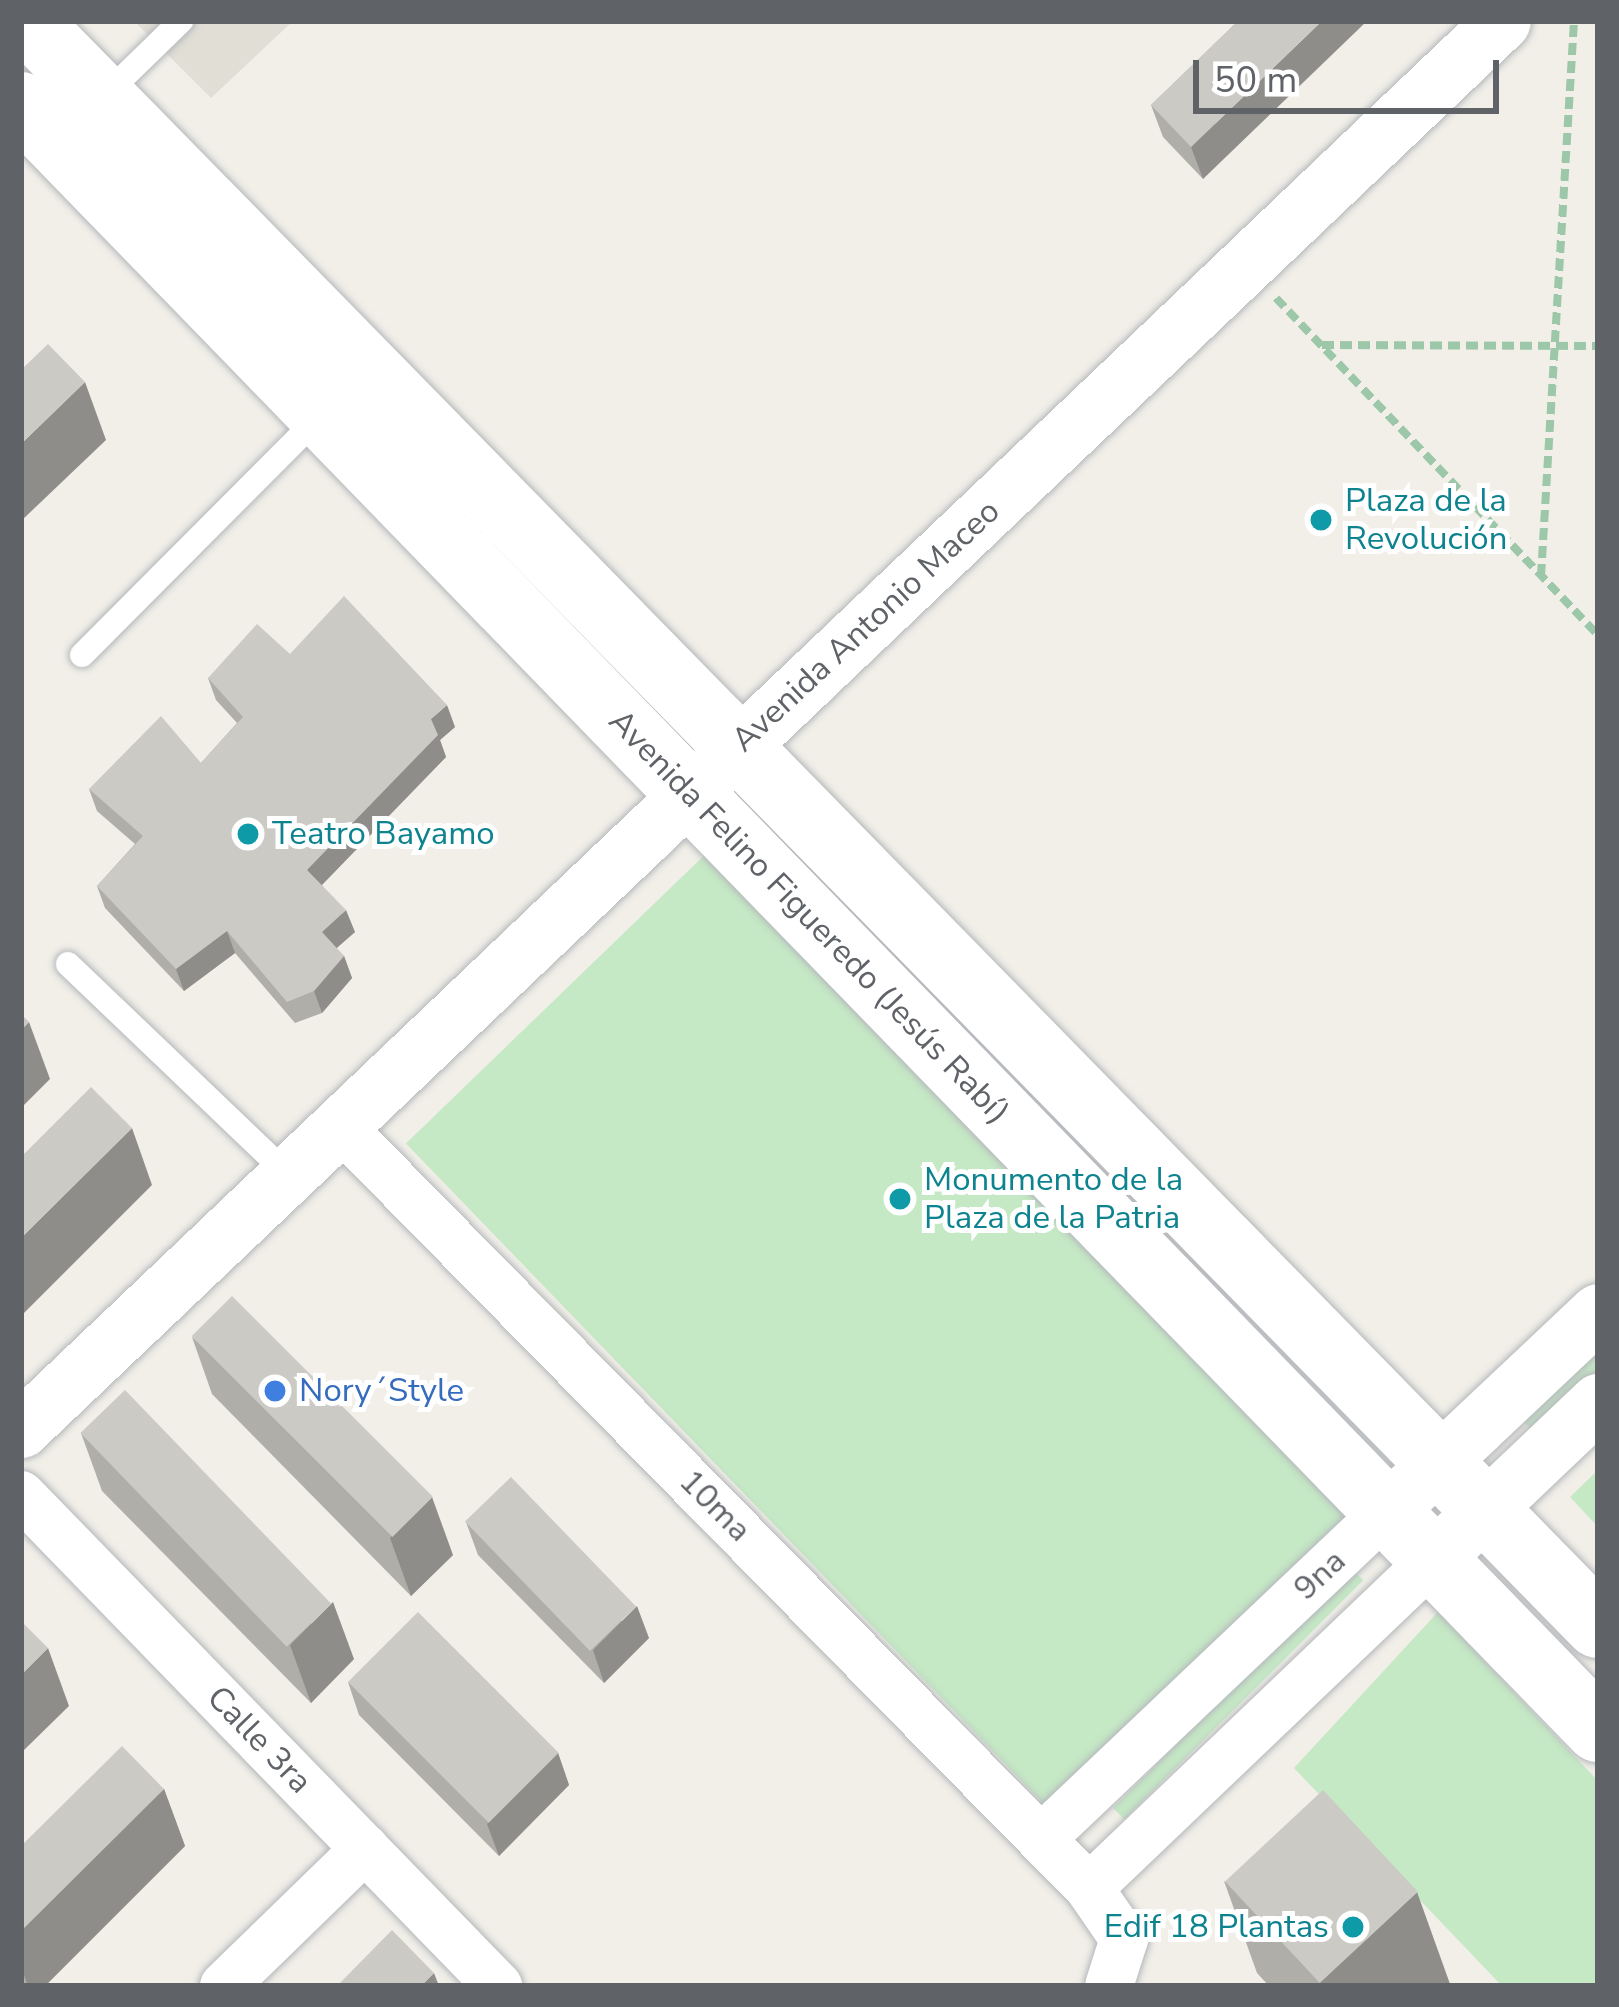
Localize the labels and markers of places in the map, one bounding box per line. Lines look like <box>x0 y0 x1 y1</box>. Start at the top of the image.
place label: Plaza de la Revolución <box>1345 481 1507 559</box>
marker: Plaza de la Revolución <box>1308 507 1334 533</box>
place label: Teatro Bayamo <box>272 814 495 854</box>
marker: Teatro Bayamo <box>235 821 261 847</box>
place label: Monumento de la Plaza de la Patria <box>924 1160 1183 1238</box>
marker: Monumento de la Plaza de la Patria <box>887 1186 913 1212</box>
place label: Nory´Style <box>299 1371 464 1411</box>
marker: Nory´Style <box>262 1378 288 1404</box>
place label: Edif 18 Plantas <box>1104 1907 1329 1947</box>
marker: Edif 18 Plantas <box>1340 1914 1366 1940</box>

